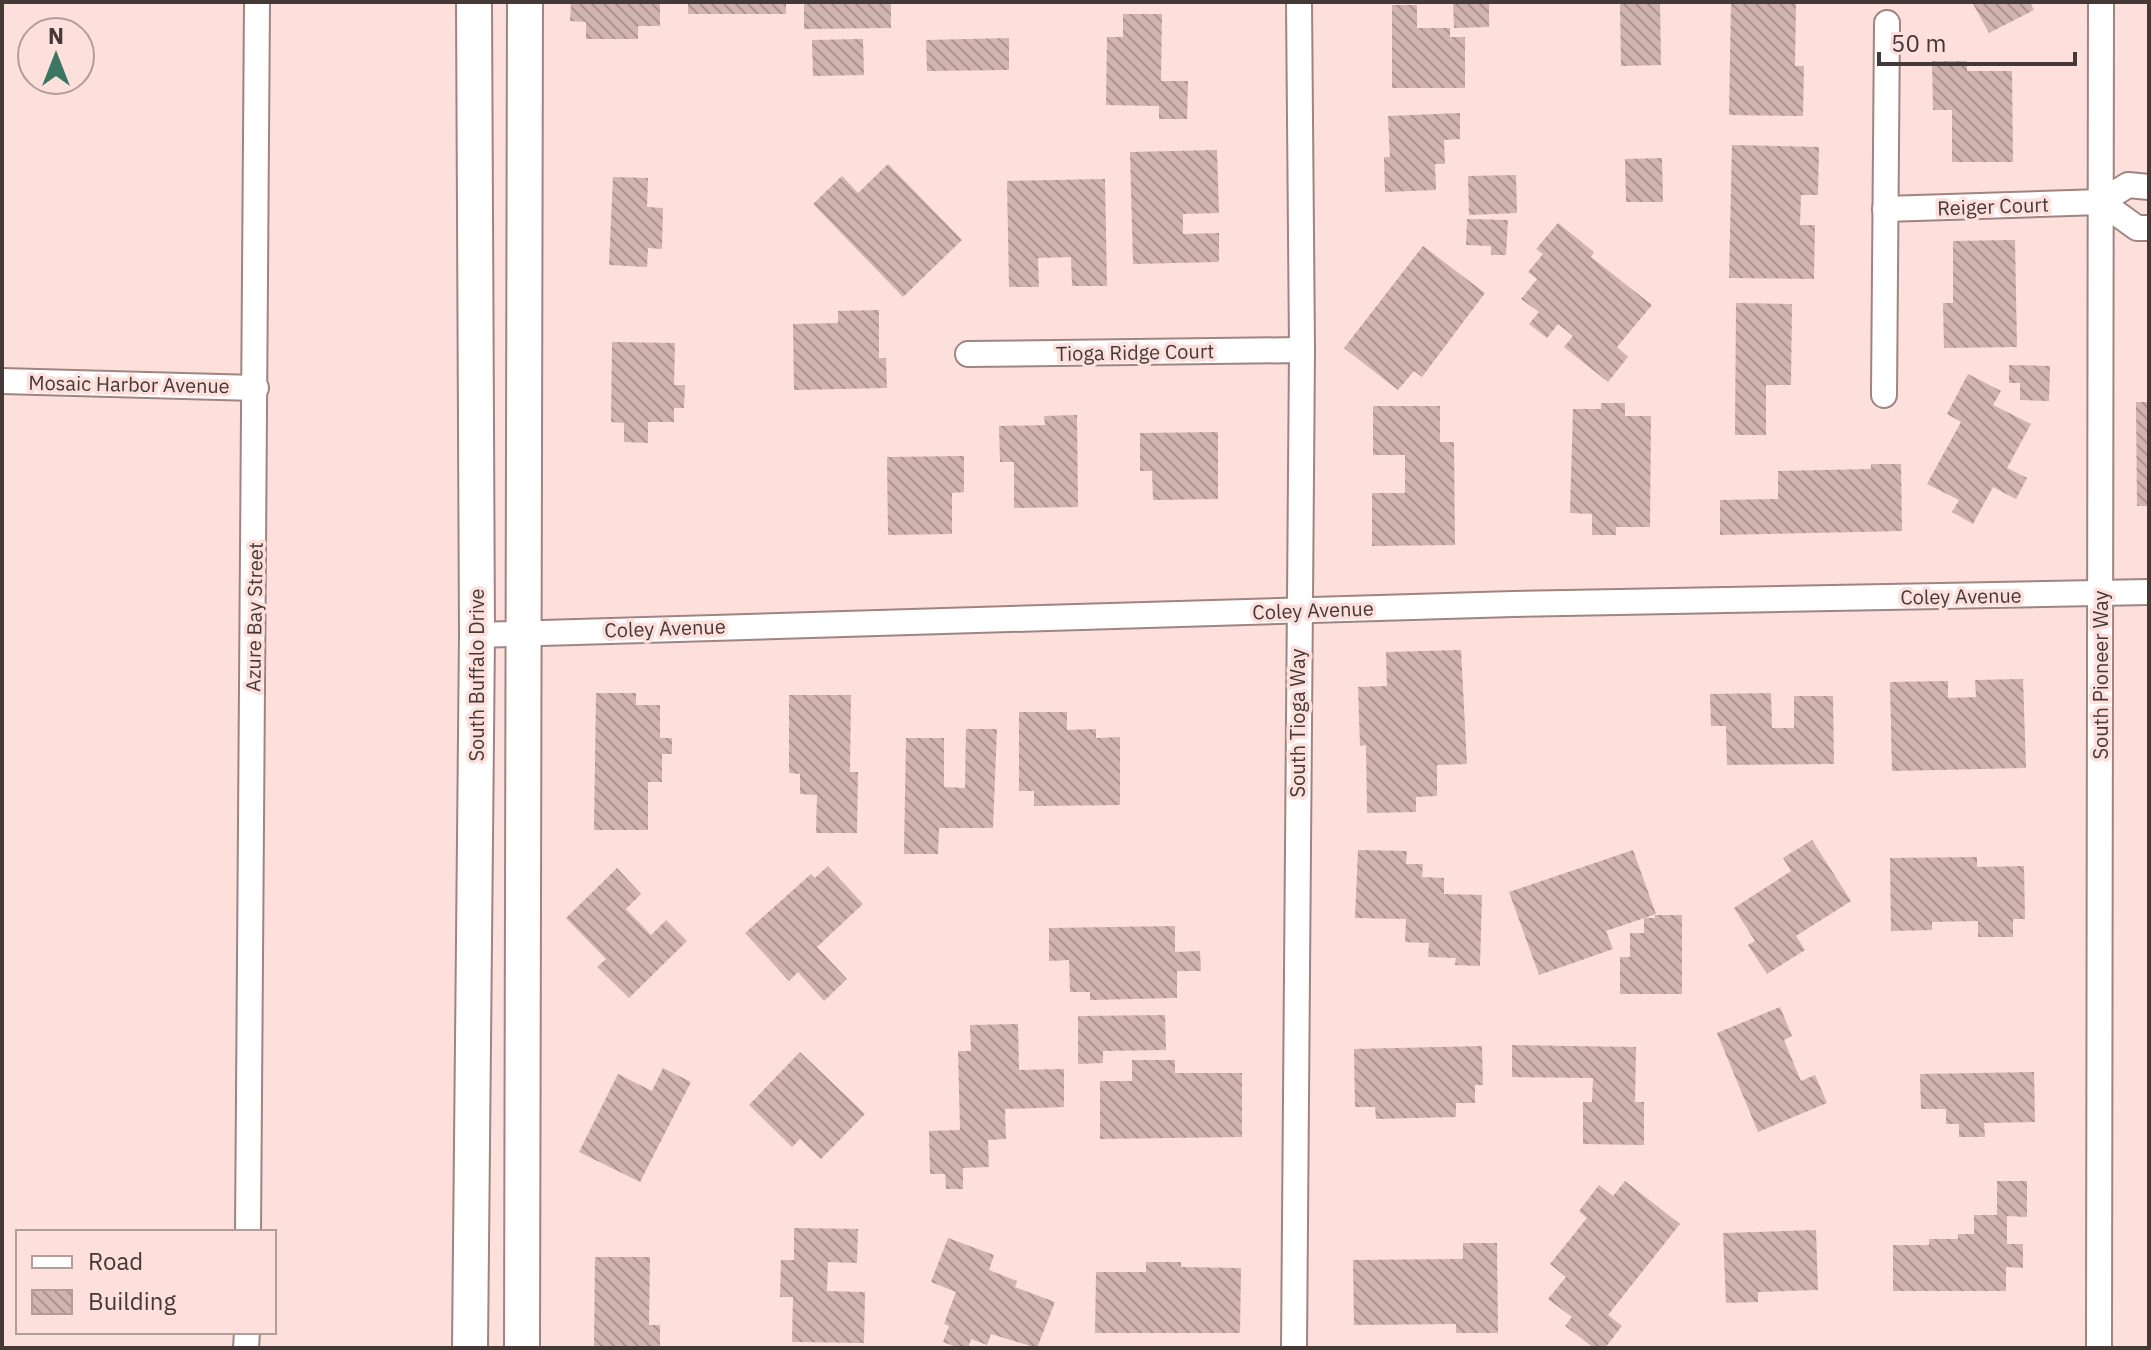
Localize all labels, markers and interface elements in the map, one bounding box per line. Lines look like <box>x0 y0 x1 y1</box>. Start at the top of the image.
north arrow <box>16 16 96 96</box>
scale bar <box>1879 16 2075 66</box>
text: N <box>48 21 64 50</box>
text: 50 m <box>1891 27 1946 59</box>
street label: Reiger Court <box>1937 191 2049 221</box>
street label: Tioga Ridge Court <box>1056 337 1214 367</box>
street label: Mosaic Harbor Avenue <box>28 369 230 399</box>
street label: Azure Bay Street <box>239 542 269 692</box>
street label: Coley Avenue <box>1900 581 2022 611</box>
street label: South Buffalo Drive <box>463 588 490 762</box>
street label: South Pioneer Way <box>2087 590 2114 760</box>
street label: Coley Avenue <box>1252 594 1374 626</box>
street label: Coley Avenue <box>604 612 726 644</box>
street label: South Tioga Way <box>1284 648 1311 798</box>
legend <box>16 1230 276 1334</box>
text: Road <box>88 1245 143 1277</box>
text: Building <box>88 1285 176 1317</box>

